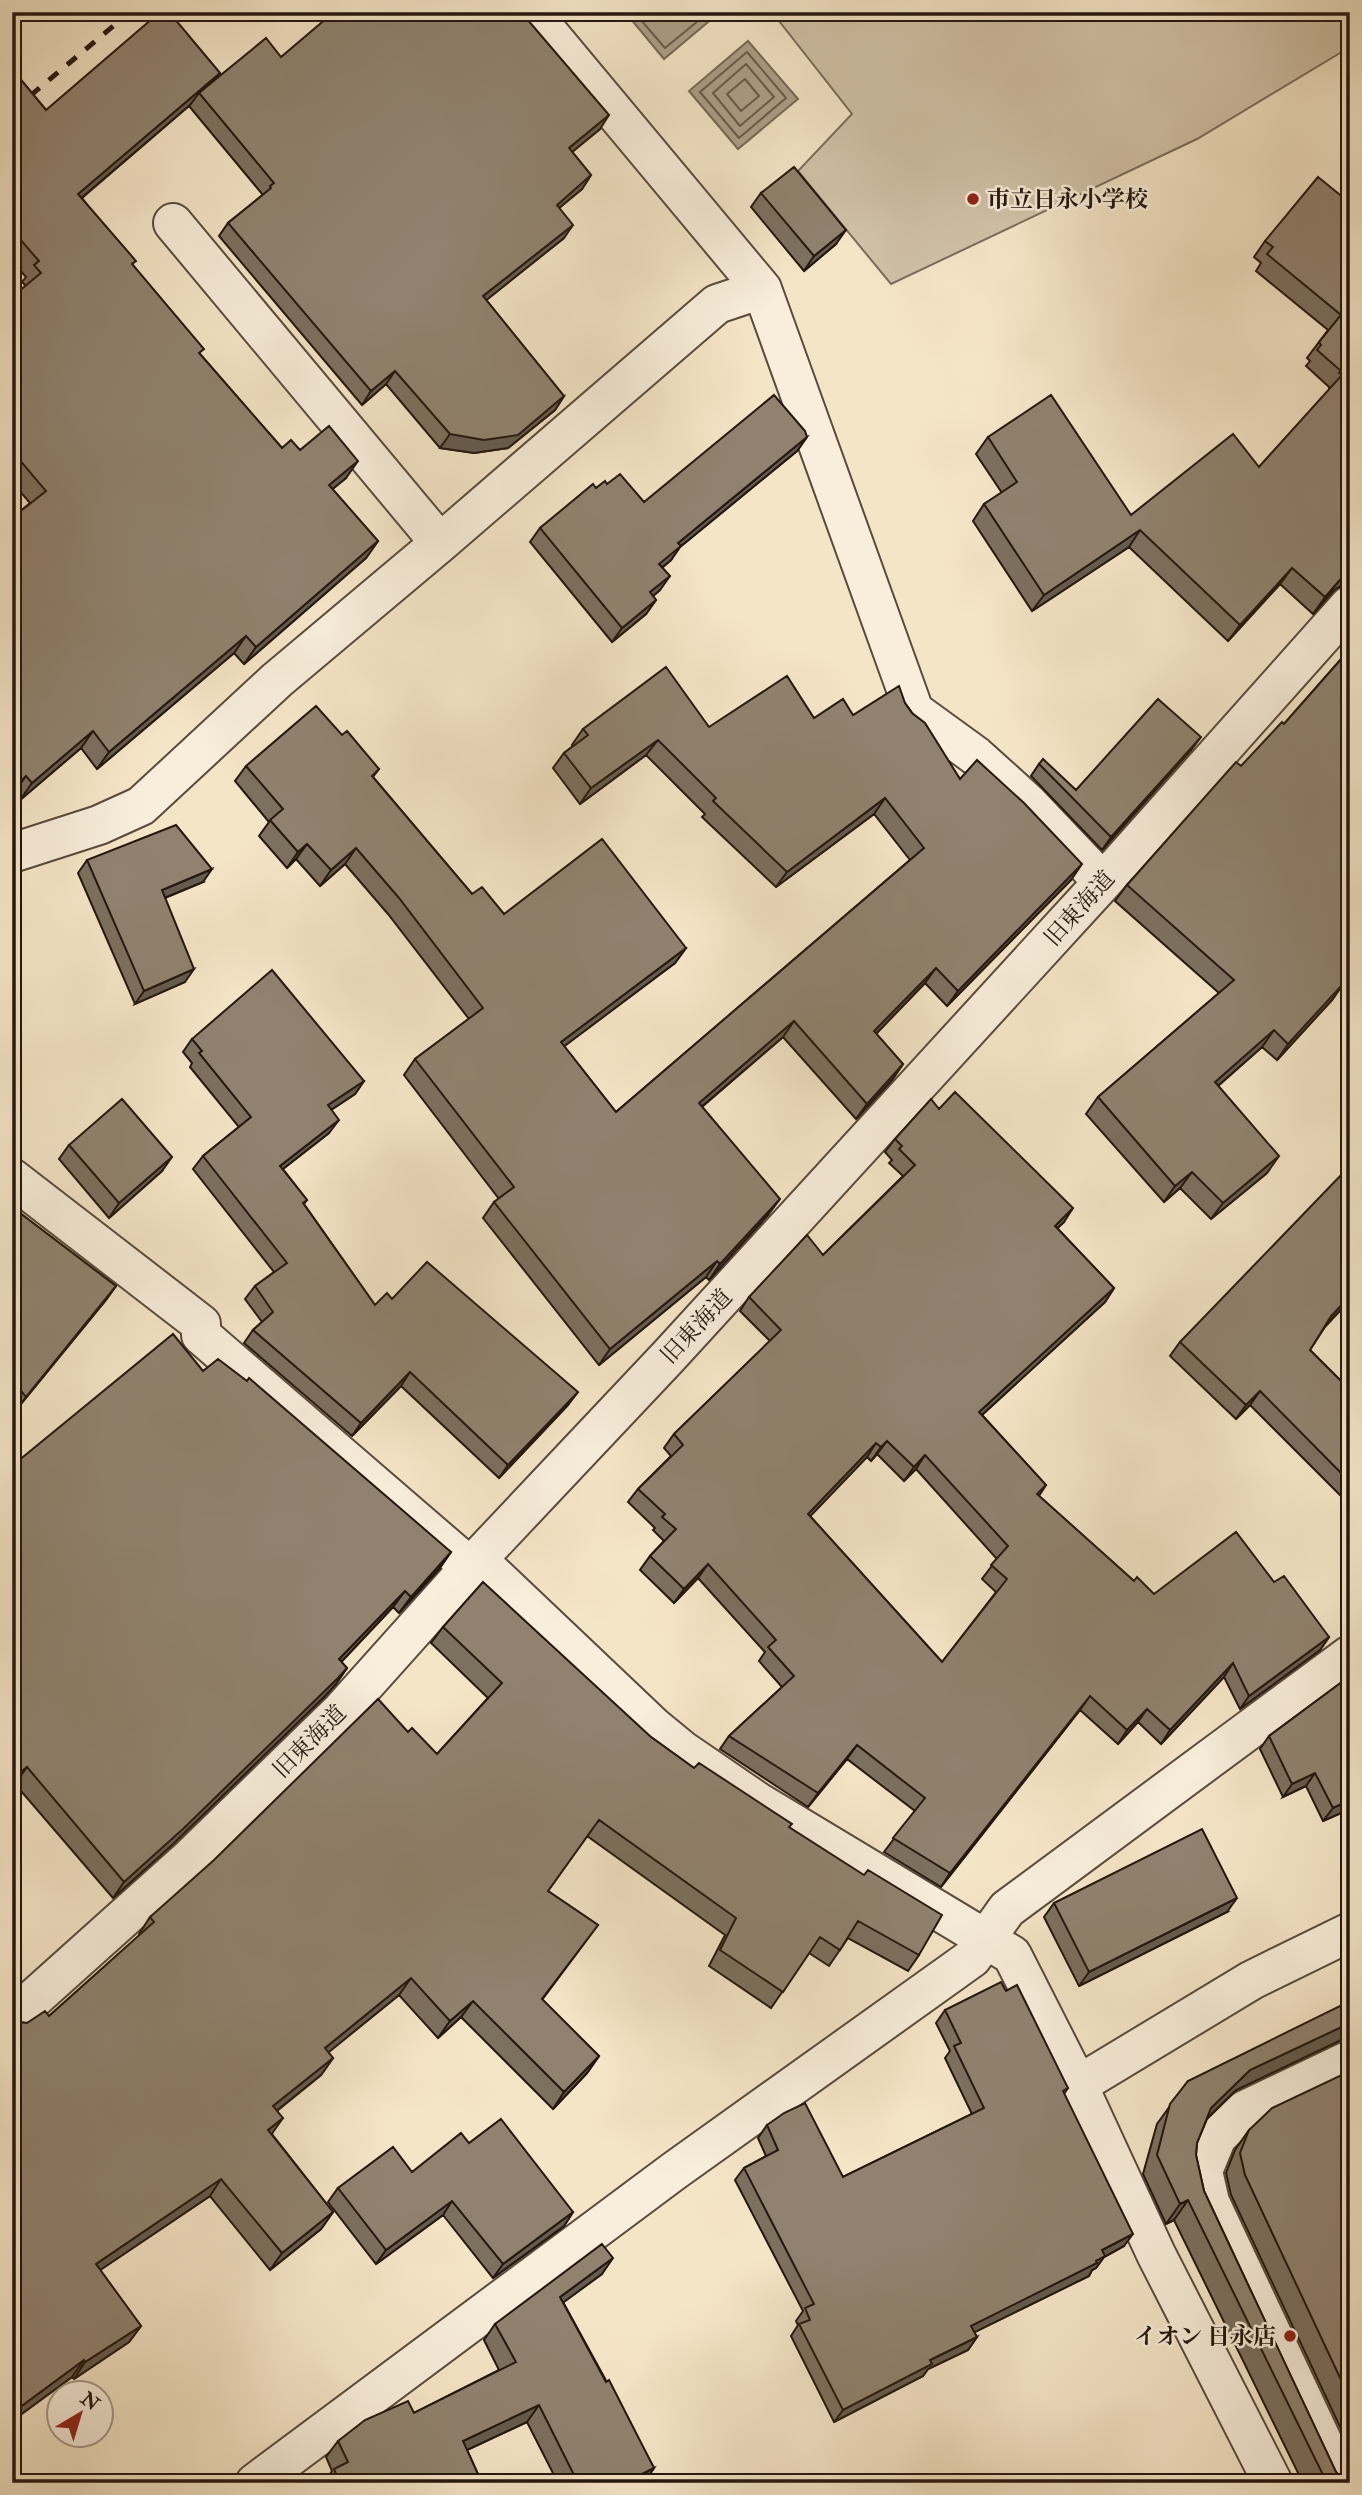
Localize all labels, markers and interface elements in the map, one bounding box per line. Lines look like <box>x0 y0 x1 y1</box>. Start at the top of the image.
place label: 市立日永小学校 <box>987 185 1148 214</box>
marker: 市立日永小学校 <box>965 191 981 207</box>
street label: 旧東海道 <box>1038 864 1121 952</box>
street label: 旧東海道 <box>654 1283 738 1370</box>
street label: 旧東海道 <box>267 1699 352 1784</box>
place label: イオン 日永店 <box>1134 2322 1276 2351</box>
marker: イオン 日永店 <box>1282 2328 1298 2344</box>
north arrow <box>46 2380 116 2450</box>
text: N <box>75 2386 105 2417</box>

